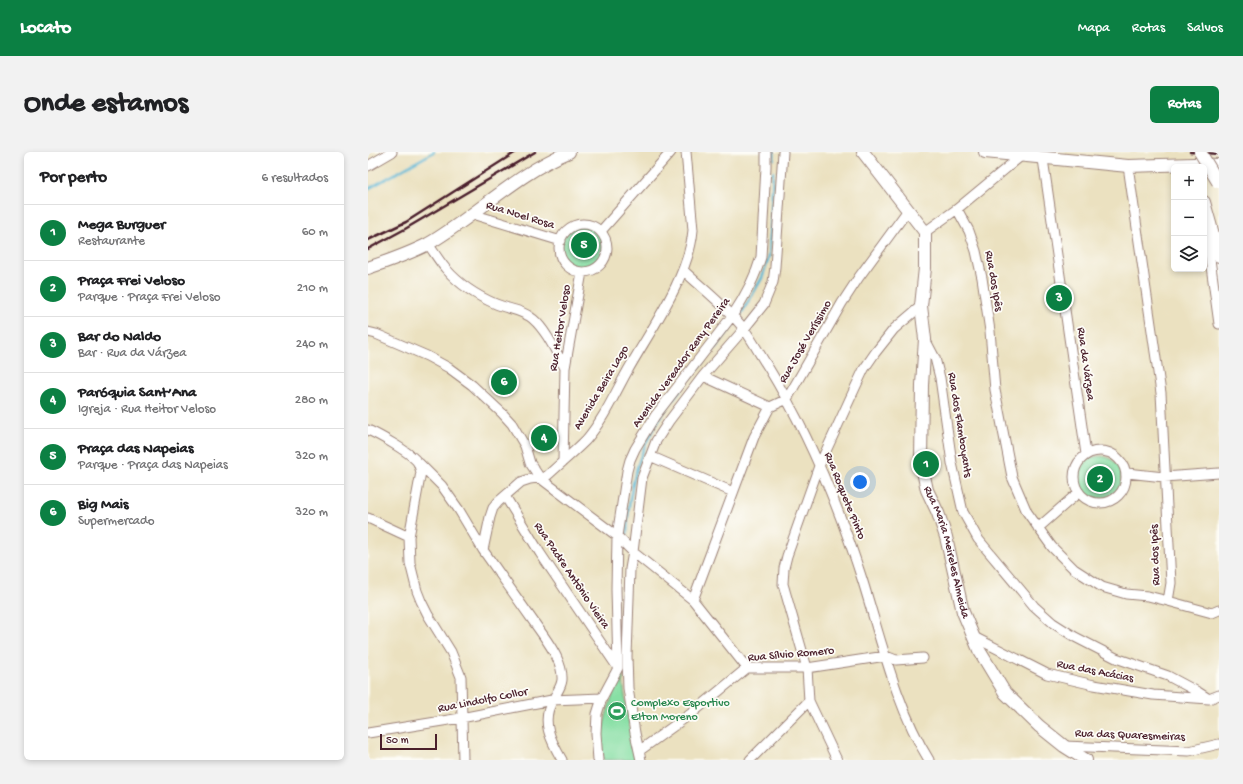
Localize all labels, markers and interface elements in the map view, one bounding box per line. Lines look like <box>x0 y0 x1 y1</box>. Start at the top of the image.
text: Locato <box>20 17 71 40</box>
text: Mapa <box>1078 20 1110 37</box>
text: Rotas <box>1132 20 1165 37</box>
text: Salvos <box>1187 20 1223 37</box>
button: Rotas <box>1150 86 1219 123</box>
text: Onde estamos <box>24 88 188 121</box>
map controls <box>1171 164 1207 272</box>
button: + <box>1171 164 1207 200</box>
text: Por perto <box>40 168 107 188</box>
text: 6 resultados <box>262 171 328 186</box>
street label: Rua Noel Rosa <box>484 199 556 233</box>
button: − <box>1171 200 1207 236</box>
text: Mega Burguer <box>78 216 165 234</box>
text: 1 <box>50 225 56 240</box>
text: 60 m <box>302 225 328 240</box>
pin: 5 <box>571 230 597 260</box>
text: Restaurante <box>78 234 145 249</box>
button: layers <box>1171 236 1207 272</box>
street label: Rua dos Ipês <box>981 250 1005 313</box>
text: Praça Frei Veloso <box>78 272 185 290</box>
text: 2 <box>50 281 56 296</box>
text: 210 m <box>297 281 328 296</box>
pin: 3 <box>1046 283 1072 313</box>
street label: Rua Heitor Veloso <box>547 284 575 372</box>
text: Parque · Praça Frei Veloso <box>78 290 220 305</box>
street label: Avenida Vereador Reny Pereira <box>630 295 734 431</box>
street label: Rua José Veríssimo <box>777 298 835 386</box>
street label: Rua da Várzea <box>1073 327 1097 402</box>
text: Bar do Naldo <box>78 328 161 346</box>
text: 3 <box>50 337 56 352</box>
text: 240 m <box>296 337 328 352</box>
street label: Avenida Beira Lago <box>571 343 633 433</box>
text: Bar · Rua da Várzea <box>78 346 187 361</box>
pin: 6 <box>491 367 517 397</box>
street label: Rua dos Flamboyants <box>944 372 974 479</box>
text: Paróquia Sant’Ana <box>78 384 196 402</box>
text: 4 <box>50 393 56 408</box>
text: 280 m <box>295 393 328 408</box>
text: Igreja · Rua Heitor Veloso <box>78 402 216 417</box>
pin: 4 <box>531 423 557 453</box>
text: Praça das Napeias <box>78 440 193 458</box>
text: 5 <box>50 449 56 464</box>
text: 320 m <box>295 449 328 464</box>
pin: 1 <box>913 449 939 479</box>
street label: Rua Roquete Pinto <box>820 450 868 542</box>
text: Parque · Praça das Napeias <box>78 458 228 473</box>
pin: 2 <box>1087 464 1113 494</box>
your location <box>850 472 870 492</box>
street label: Rua Maria Meireles Almeida <box>919 484 972 621</box>
text: Big Mais <box>78 496 129 514</box>
text: 6 <box>50 505 56 520</box>
text: 320 m <box>295 505 328 520</box>
text: Supermercado <box>78 514 154 529</box>
street label: Rua Padre Antônio Vieira <box>530 520 612 632</box>
street label: Rua dos Ipês <box>1148 524 1164 586</box>
street label: Rua Sílvio Romero <box>747 644 835 666</box>
street label: Rua das Acácias <box>1055 658 1135 686</box>
street label: Rua Lindolfo Collor <box>437 685 531 717</box>
place label: Complexo Esportivo Elton Moreno <box>631 697 730 725</box>
sports icon: Complexo Esportivo Elton Moreno <box>606 700 628 722</box>
street label: Rua das Quaresmeiras <box>1075 727 1186 745</box>
scale bar <box>380 732 437 751</box>
text: 50 m <box>386 735 408 747</box>

